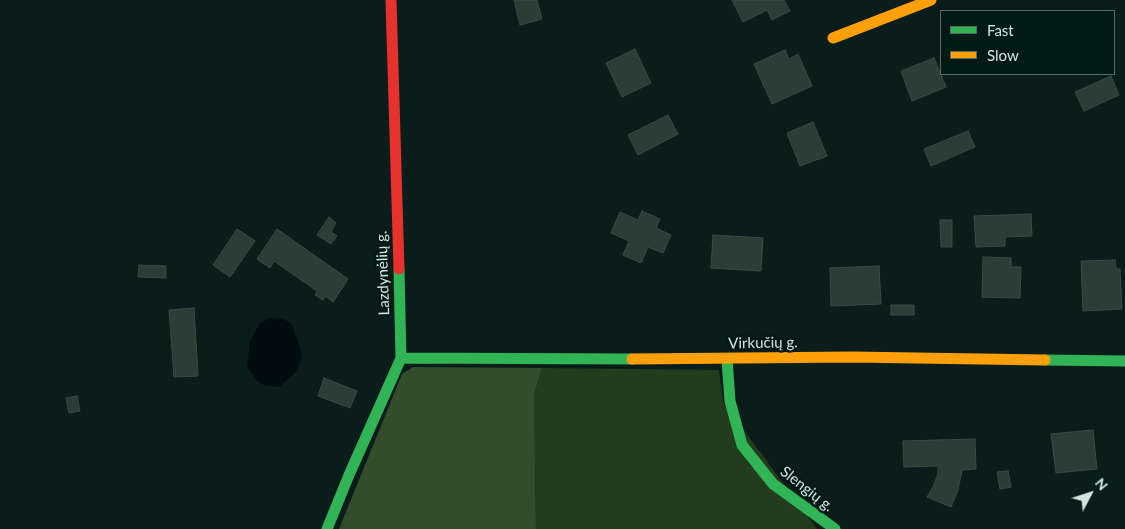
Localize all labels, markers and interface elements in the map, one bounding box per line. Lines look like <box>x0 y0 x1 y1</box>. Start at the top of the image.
legend <box>940 10 1115 75</box>
text: Fast <box>987 21 1014 39</box>
text: Slow <box>987 46 1019 64</box>
street label: Lazdynėlių g. <box>373 230 393 316</box>
street label: Virkučių g. <box>728 333 798 353</box>
street label: Slengių g. <box>777 463 837 515</box>
north arrow <box>1065 469 1115 519</box>
text: N <box>1092 474 1112 494</box>

